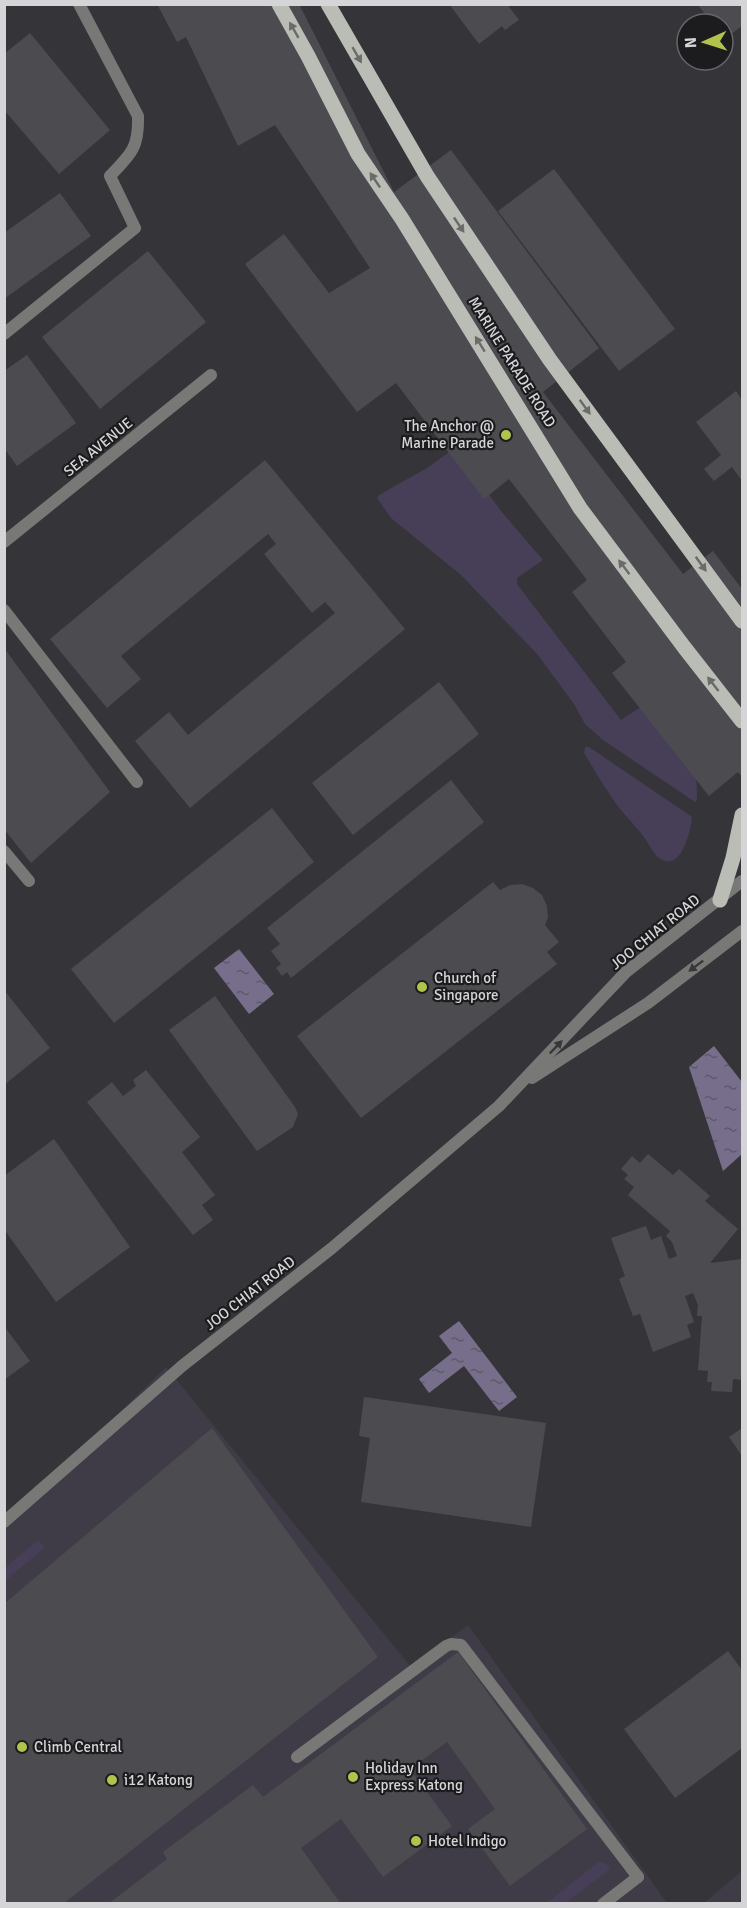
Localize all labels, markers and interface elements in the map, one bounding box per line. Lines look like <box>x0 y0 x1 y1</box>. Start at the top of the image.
north arrow <box>675 12 735 72</box>
one-way arrow <box>289 21 299 38</box>
text: N <box>681 37 701 49</box>
one-way arrow <box>352 47 362 64</box>
one-way arrow <box>370 172 381 188</box>
one-way arrow <box>454 216 465 233</box>
street label: MARINE PARADE ROAD <box>464 293 560 431</box>
one-way arrow <box>474 336 485 352</box>
one-way arrow <box>579 398 591 414</box>
street label: SEA AVENUE <box>60 414 136 480</box>
place label: The Anchor @ Marine Parade <box>401 417 494 452</box>
marker: The Anchor @ Marine Parade <box>499 428 513 442</box>
one-way arrow <box>694 556 706 571</box>
one-way arrow <box>618 559 630 575</box>
one-way arrow <box>707 676 720 692</box>
street label: JOO CHIAT ROAD <box>607 891 703 973</box>
one-way arrow <box>688 960 704 973</box>
place label: Church of Singapore <box>434 969 499 1004</box>
marker: Church of Singapore <box>415 980 429 994</box>
one-way arrow <box>549 1039 563 1054</box>
street label: JOO CHIAT ROAD <box>201 1252 299 1334</box>
place label: Climb Central <box>34 1738 122 1756</box>
marker: Climb Central <box>15 1740 29 1754</box>
place label: Holiday Inn Express Katong <box>365 1759 463 1794</box>
marker: Holiday Inn Express Katong <box>346 1770 360 1784</box>
place label: i12 Katong <box>124 1771 193 1789</box>
marker: i12 Katong <box>105 1773 119 1787</box>
place label: Hotel Indigo <box>428 1832 507 1850</box>
marker: Hotel Indigo <box>409 1834 423 1848</box>

